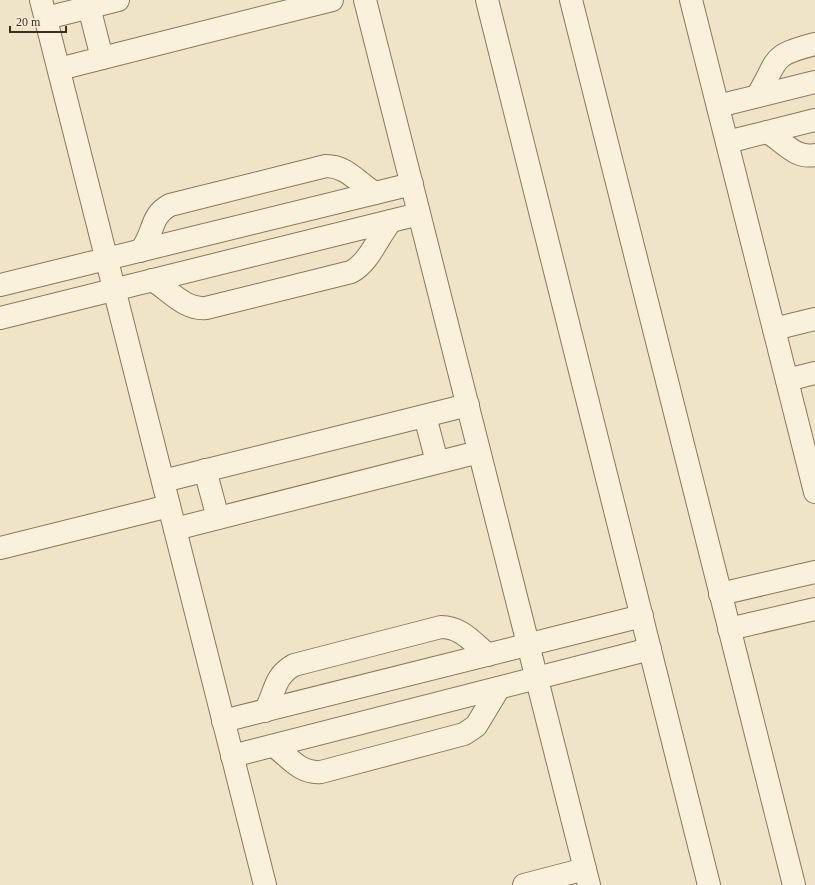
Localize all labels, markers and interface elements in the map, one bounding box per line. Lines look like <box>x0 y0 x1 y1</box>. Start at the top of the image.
scale bar <box>10 8 66 34</box>
text: 20 m <box>16 15 41 29</box>

